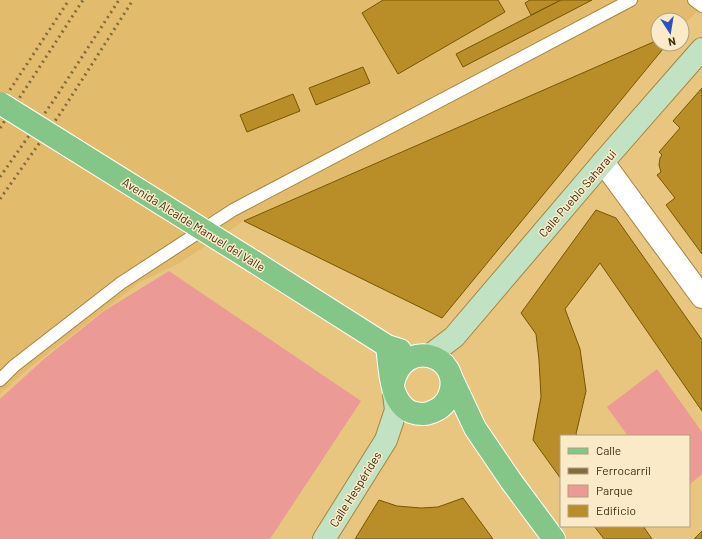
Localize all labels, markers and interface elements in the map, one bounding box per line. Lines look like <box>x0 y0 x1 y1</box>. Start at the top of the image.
north arrow <box>650 12 690 52</box>
text: N <box>667 35 677 49</box>
street label: Calle Pueblo Saharaui <box>535 146 619 240</box>
street label: Avenida Alcalde Manuel del Valle <box>120 174 268 274</box>
legend <box>560 435 690 527</box>
text: Calle <box>596 443 621 457</box>
street label: Calle Hespérides <box>326 448 384 529</box>
text: Ferrocarril <box>596 463 651 477</box>
text: Parque <box>596 483 633 497</box>
text: Edificio <box>596 503 636 517</box>

